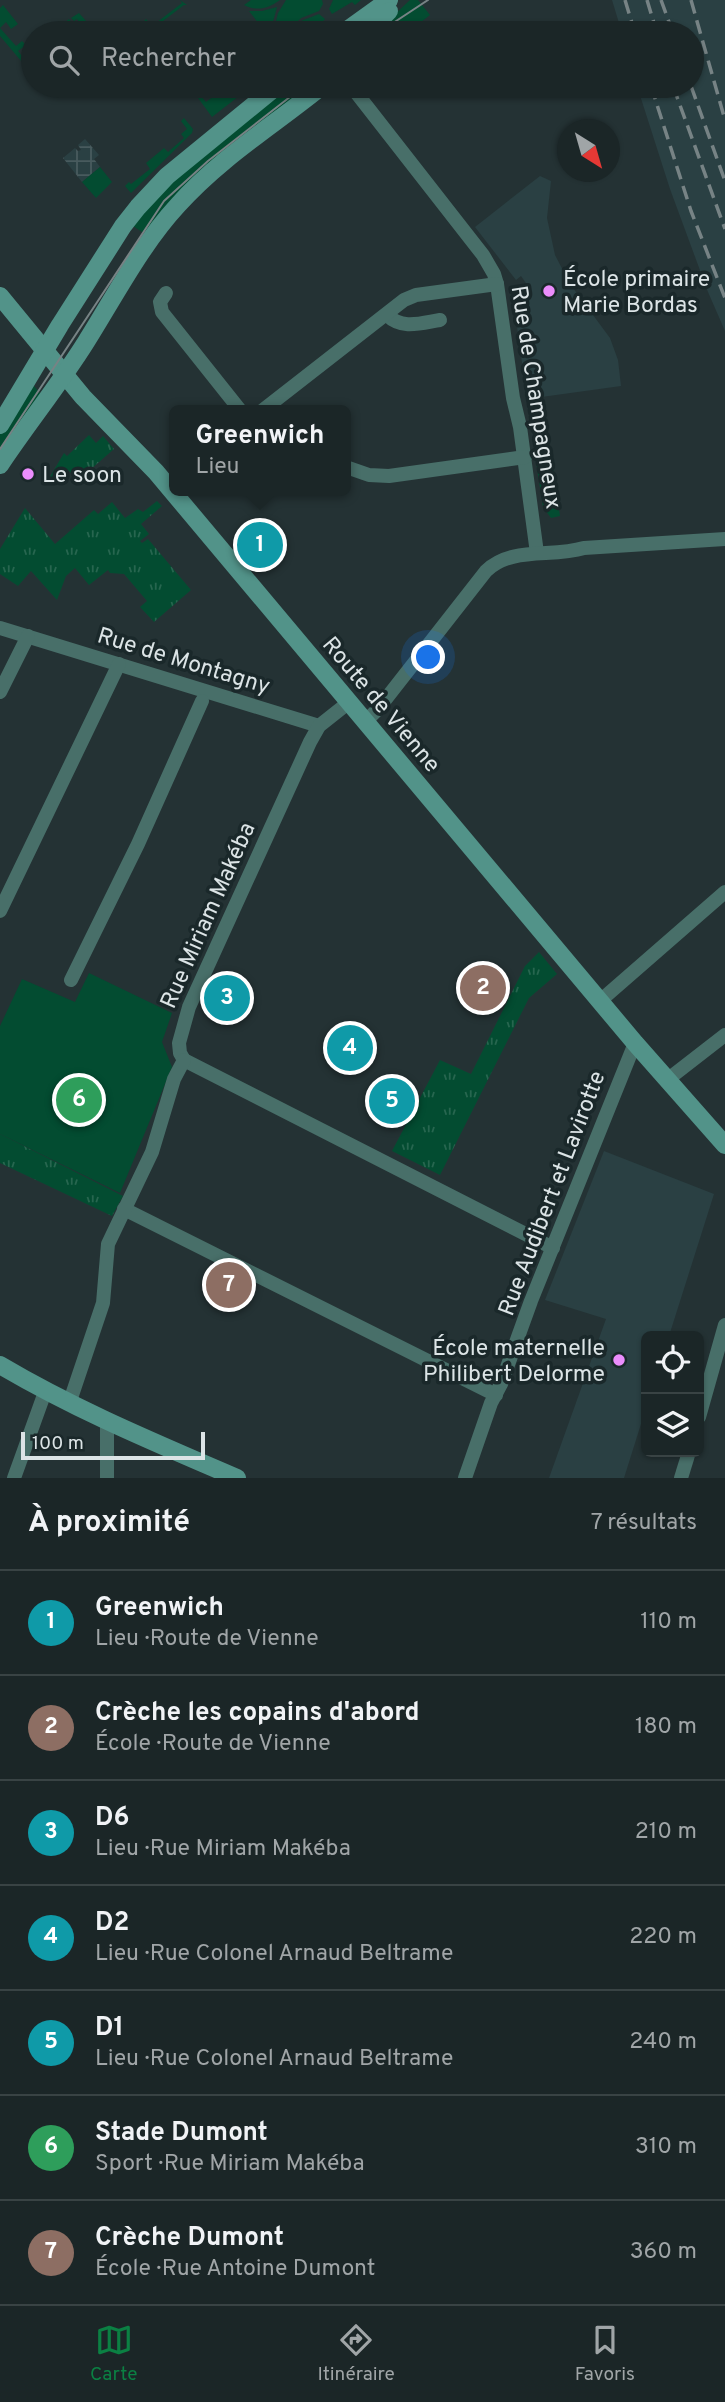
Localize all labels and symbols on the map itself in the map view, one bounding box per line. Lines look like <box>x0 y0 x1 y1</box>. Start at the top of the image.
north arrow <box>557 119 620 182</box>
place label: École primaire Marie Bordas <box>563 265 710 321</box>
marker: École primaire Marie Bordas <box>541 283 557 299</box>
street label: Rue de Champagneux <box>503 284 567 511</box>
place label: Le soon <box>42 462 122 491</box>
marker: Le soon <box>20 466 36 482</box>
pin: 1 <box>237 519 283 571</box>
street label: Rue de Montagny <box>93 622 273 702</box>
street label: Route de Vienne <box>315 632 445 780</box>
your location <box>411 640 445 674</box>
street label: Rue Miriam Makéba <box>155 818 263 1014</box>
pin: 2 <box>460 962 506 1014</box>
pin: 3 <box>204 972 250 1024</box>
pin: 4 <box>327 1022 373 1074</box>
street label: Rue Audibert et Lavirotte <box>493 1067 613 1320</box>
pin: 6 <box>56 1074 102 1126</box>
pin: 5 <box>369 1075 415 1127</box>
pin: 7 <box>206 1259 252 1311</box>
place label: École maternelle Philibert Delorme <box>423 1334 605 1390</box>
marker: École maternelle Philibert Delorme <box>611 1352 627 1368</box>
scale bar <box>21 1429 205 1461</box>

